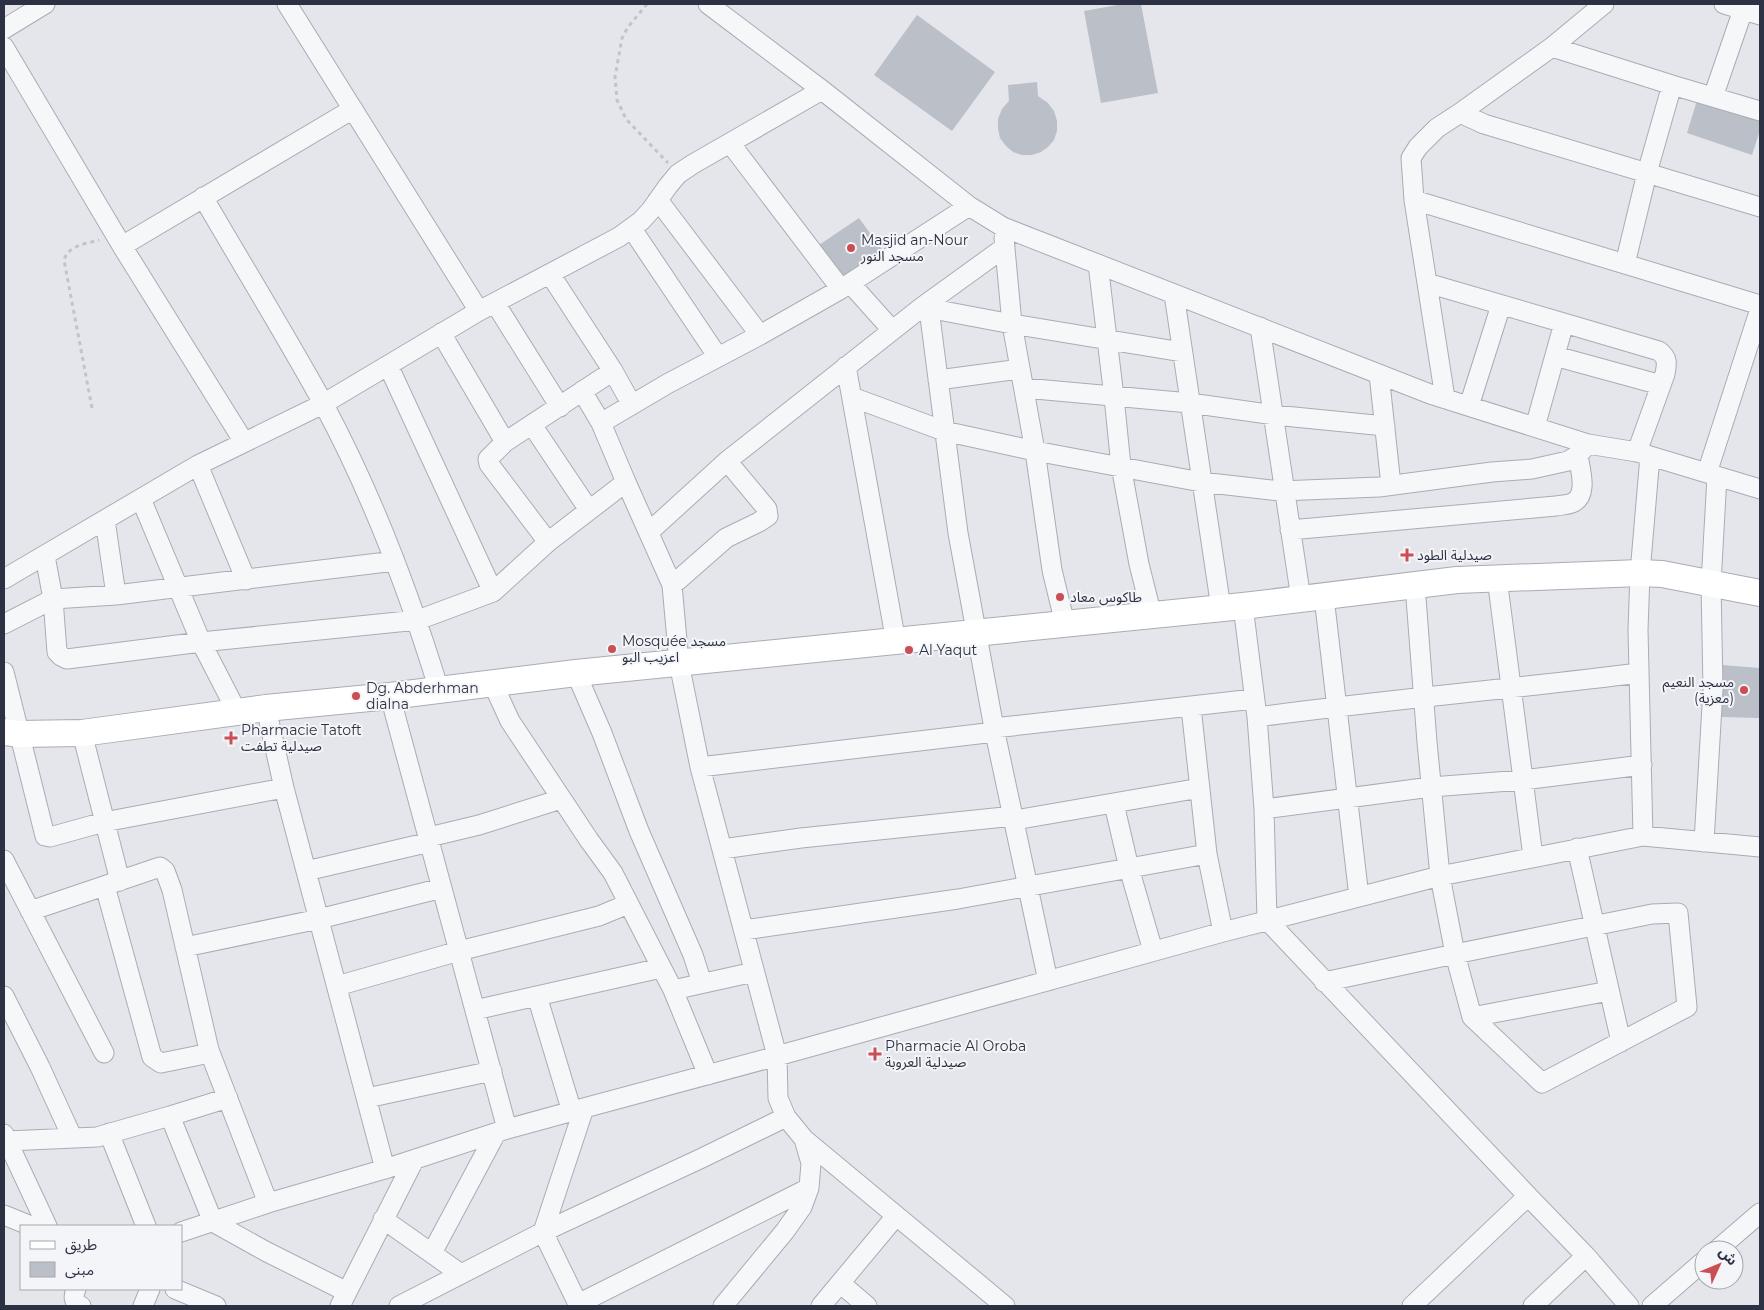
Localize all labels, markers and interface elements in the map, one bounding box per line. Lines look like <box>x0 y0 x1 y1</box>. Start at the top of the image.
place label: Masjid an-Nour مسجد النور <box>860 231 969 265</box>
marker: Masjid an-Nour مسجد النور <box>845 242 857 254</box>
place label: صيدلية الطود <box>1417 546 1492 564</box>
marker: صيدلية الطود <box>1401 549 1413 561</box>
place label: طاكوس معاد <box>1070 588 1142 606</box>
marker: طاكوس معاد <box>1054 591 1066 603</box>
place label: Mosquée مسجد اعزيب البو <box>622 632 726 666</box>
place label: Al Yaqut <box>919 641 978 659</box>
marker: Mosquée مسجد اعزيب البو <box>606 643 618 655</box>
marker: Al Yaqut <box>903 644 915 656</box>
place label: مسجد النعيم (معزية) <box>1663 673 1734 707</box>
place label: Dg. Abderhman dialna <box>366 679 479 713</box>
marker: مسجد النعيم (معزية) <box>1738 684 1750 696</box>
marker: Dg. Abderhman dialna <box>350 690 362 702</box>
place label: Pharmacie Tatoft صيدلية تطفت <box>241 721 362 755</box>
marker: Pharmacie Tatoft صيدلية تطفت <box>225 732 237 744</box>
place label: Pharmacie Al Oroba صيدلية العروبة <box>885 1037 1026 1071</box>
marker: Pharmacie Al Oroba صيدلية العروبة <box>869 1048 881 1060</box>
legend <box>20 1225 182 1290</box>
text: طريق <box>65 1235 97 1255</box>
north arrow <box>1694 1240 1744 1290</box>
text: ش <box>1715 1243 1741 1269</box>
text: مبنى <box>65 1260 94 1279</box>

